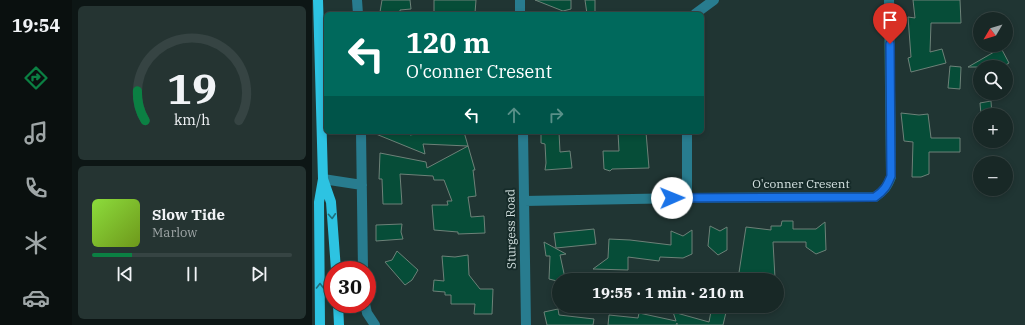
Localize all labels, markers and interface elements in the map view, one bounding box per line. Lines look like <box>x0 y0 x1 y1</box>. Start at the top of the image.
pin <box>873 3 907 44</box>
icon: arrive <box>879 9 901 31</box>
north arrow <box>973 12 1013 52</box>
map controls <box>973 12 1013 196</box>
text: 19:54 <box>12 14 60 37</box>
text: 120 m <box>406 24 490 61</box>
icon: left <box>340 28 392 80</box>
text: O'conner Cresent <box>406 60 552 83</box>
button: search <box>973 60 1013 100</box>
text: 19 <box>167 61 217 115</box>
icon: directions <box>22 64 50 92</box>
icon: left <box>461 104 483 126</box>
icon: ahead <box>503 104 525 126</box>
icon: right <box>545 104 567 126</box>
button: + <box>973 108 1013 148</box>
text: km/h <box>174 109 210 128</box>
icon: music <box>22 119 50 147</box>
button: − <box>973 156 1013 196</box>
icon: phone <box>22 174 50 202</box>
street label: O'conner Cresent <box>752 176 850 191</box>
position arrow <box>651 177 693 219</box>
street label: Sturgess Road <box>502 189 519 269</box>
text: Slow Tide <box>152 205 225 224</box>
one-way arrow <box>328 213 337 219</box>
text: Marlow <box>152 224 197 241</box>
icon: climate <box>22 229 50 257</box>
speed limit sign: 30 <box>324 261 376 313</box>
icon: previous <box>114 263 136 285</box>
icon: pause <box>181 263 203 285</box>
icon: next <box>248 263 270 285</box>
one-way arrow <box>316 283 324 289</box>
text: 19:55 · 1 min · 210 m <box>592 283 744 302</box>
icon: car <box>22 284 50 312</box>

